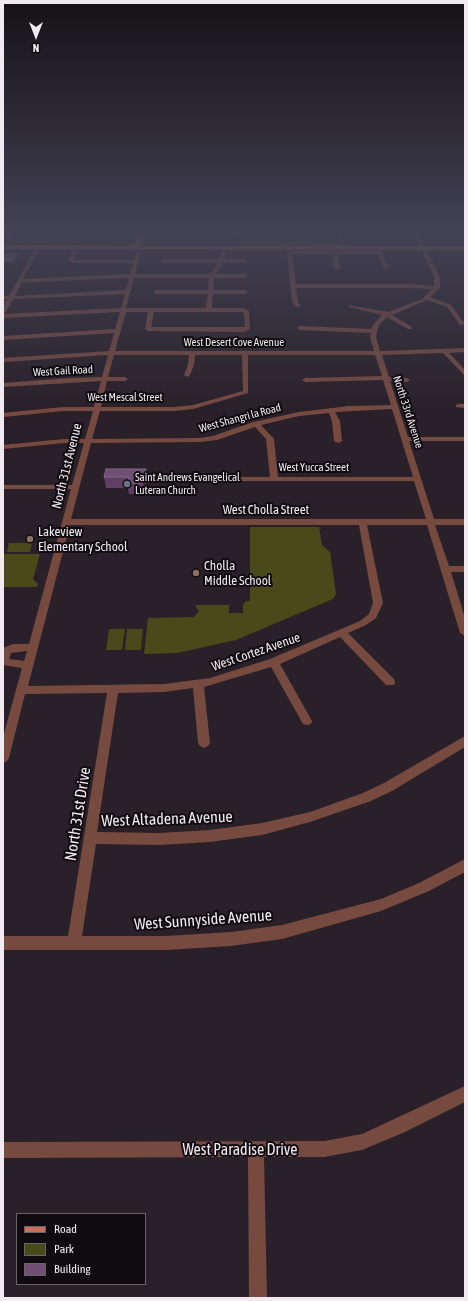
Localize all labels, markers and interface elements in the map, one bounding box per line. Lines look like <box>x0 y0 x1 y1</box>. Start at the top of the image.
north arrow <box>16 16 56 56</box>
text: N <box>33 42 39 54</box>
street label: West Desert Cove Avenue <box>184 336 284 350</box>
street label: West Gail Road <box>33 363 93 379</box>
street label: North 33rd Avenue <box>390 374 426 450</box>
street label: West Mescal Street <box>87 391 163 405</box>
street label: West Shangri la Road <box>198 401 282 435</box>
street label: North 31st Avenue <box>49 422 85 510</box>
street label: West Yucca Street <box>279 461 349 475</box>
place label: Saint Andrews Evangelical Luteran Church <box>135 471 240 497</box>
marker: Saint Andrews Evangelical Luteran Church <box>122 479 132 489</box>
street label: West Cholla Street <box>223 502 309 518</box>
place label: Lakeview Elementary School <box>38 524 127 555</box>
marker: Lakeview Elementary School <box>25 534 35 544</box>
place label: Cholla Middle School <box>204 558 271 589</box>
marker: Cholla Middle School <box>191 568 201 578</box>
street label: West Cortez Avenue <box>210 630 302 674</box>
street label: North 31st Drive <box>61 766 95 862</box>
street label: West Altadena Avenue <box>101 807 233 831</box>
street label: West Sunnyside Avenue <box>133 906 273 934</box>
street label: West Paradise Drive <box>182 1140 298 1160</box>
legend <box>16 1213 146 1285</box>
text: Road <box>54 1222 77 1236</box>
text: Park <box>54 1242 74 1256</box>
text: Building <box>54 1262 91 1276</box>

